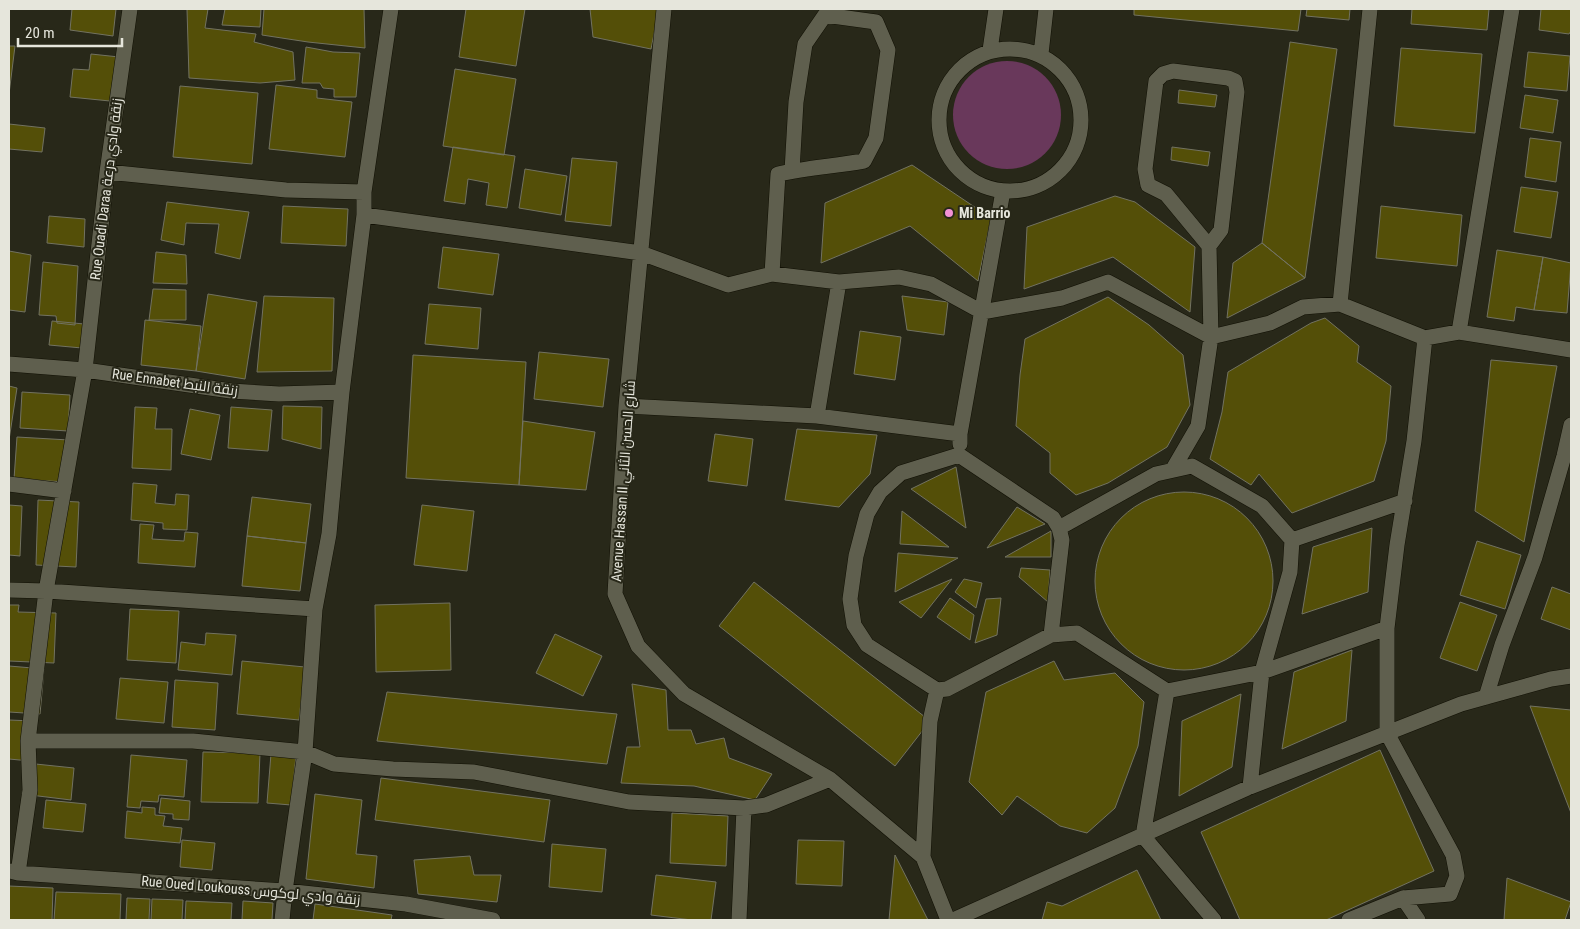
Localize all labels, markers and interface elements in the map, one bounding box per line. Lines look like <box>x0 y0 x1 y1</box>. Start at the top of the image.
scale bar <box>18 15 121 47</box>
text: 20 m <box>25 24 55 42</box>
street label: Rue Ouadi Daraa زنقة وادي درعة <box>87 97 129 281</box>
place label: Mi Barrio <box>959 205 1011 221</box>
marker: Mi Barrio <box>943 207 955 219</box>
street label: Rue Ennabet زنقة النبط <box>111 365 239 399</box>
street label: Avenue Hassan II شارع الحسن الثاني <box>608 380 642 582</box>
street label: Rue Oued Loukouss زنقة وادي لوكوس <box>140 872 361 912</box>

